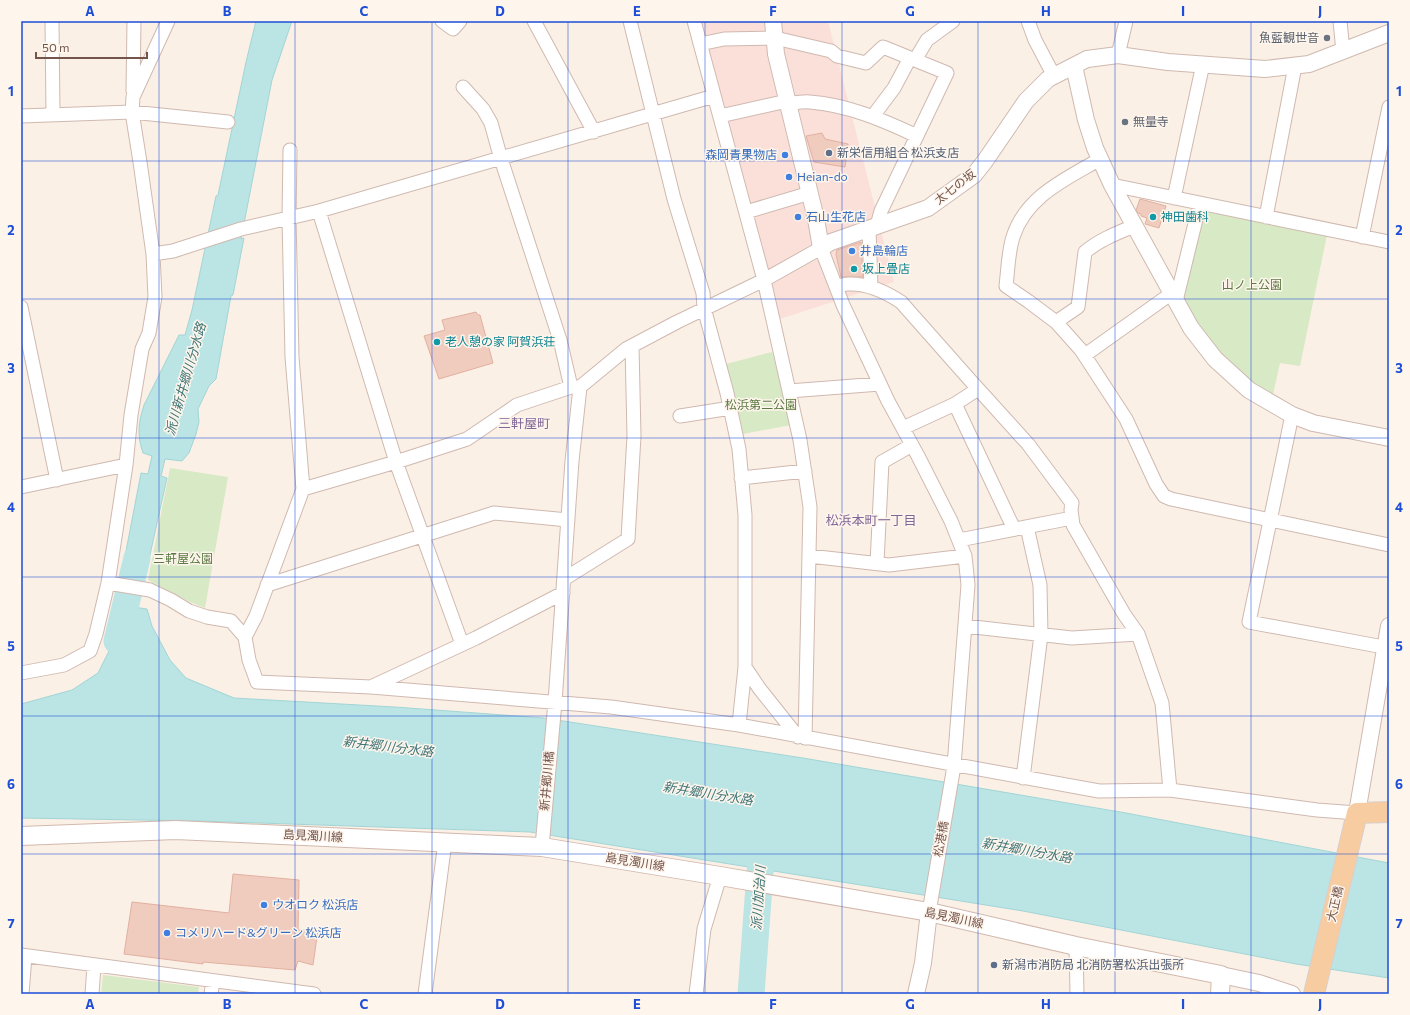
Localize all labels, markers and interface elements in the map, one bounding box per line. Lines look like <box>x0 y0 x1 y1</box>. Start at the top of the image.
text: A <box>85 3 95 19</box>
text: B <box>223 3 232 19</box>
text: C <box>360 3 369 19</box>
text: D <box>495 3 505 19</box>
text: E <box>633 3 641 19</box>
text: F <box>769 3 777 19</box>
text: G <box>905 3 915 19</box>
text: H <box>1041 3 1051 19</box>
text: I <box>1181 3 1185 19</box>
text: J <box>1318 3 1322 19</box>
place label: 魚藍観世音 <box>1259 30 1319 44</box>
marker: 魚藍観世音 <box>1322 33 1332 43</box>
scale bar <box>36 34 147 60</box>
text: 50 m <box>42 40 70 54</box>
text: 1 <box>8 83 14 99</box>
text: 1 <box>1396 83 1402 99</box>
place label: 無量寺 <box>1133 114 1169 128</box>
marker: 無量寺 <box>1120 117 1130 127</box>
place label: 新栄信用組合 松浜支店 <box>837 145 959 159</box>
place label: 森岡青果物店 <box>705 147 777 161</box>
marker: 新栄信用組合 松浜支店 <box>824 148 834 158</box>
marker: 森岡青果物店 <box>780 150 790 160</box>
street label: 太七の坂 <box>931 166 978 207</box>
place label: Heian-do <box>797 169 848 183</box>
marker: Heian-do <box>784 172 794 182</box>
place label: 石山生花店 <box>806 209 866 223</box>
place label: 神田歯科 <box>1161 209 1209 223</box>
marker: 石山生花店 <box>793 212 803 222</box>
marker: 神田歯科 <box>1148 212 1158 222</box>
text: 2 <box>7 222 15 238</box>
text: 2 <box>1395 222 1403 238</box>
place label: 井島輪店 <box>860 243 908 257</box>
marker: 井島輪店 <box>847 246 857 256</box>
place label: 坂上畳店 <box>862 261 910 275</box>
marker: 坂上畳店 <box>849 264 859 274</box>
park label: 山ノ上公園 <box>1222 277 1282 291</box>
water label: 派川新井郷川分水路 <box>161 320 209 437</box>
place label: 老人憩の家 阿賀浜荘 <box>445 334 555 348</box>
marker: 老人憩の家 阿賀浜荘 <box>432 337 442 347</box>
text: 3 <box>7 360 15 376</box>
text: 3 <box>1395 360 1403 376</box>
park label: 松浜第二公園 <box>725 397 797 411</box>
district label: 三軒屋町 <box>498 415 550 431</box>
text: 4 <box>7 499 15 515</box>
text: 4 <box>1395 499 1403 515</box>
district label: 松浜本町一丁目 <box>825 512 917 528</box>
park label: 三軒屋公園 <box>153 551 213 565</box>
text: 5 <box>7 638 15 654</box>
text: 5 <box>1395 638 1403 654</box>
water label: 新井郷川分水路 <box>342 733 435 760</box>
street label: 新井郷川橋 <box>536 750 556 811</box>
text: 6 <box>7 776 15 792</box>
text: 6 <box>1395 776 1403 792</box>
water label: 新井郷川分水路 <box>662 778 755 808</box>
street label: 松港橋 <box>930 820 950 858</box>
street label: 島見濁川線 <box>283 826 343 844</box>
water label: 新井郷川分水路 <box>981 834 1074 866</box>
street label: 島見濁川線 <box>604 849 666 873</box>
water label: 派川加治川 <box>748 863 768 931</box>
street label: 大正橋 <box>1323 885 1345 923</box>
place label: ウオロク 松浜店 <box>272 897 358 911</box>
marker: ウオロク 松浜店 <box>259 900 269 910</box>
street label: 島見濁川線 <box>923 904 985 930</box>
text: 7 <box>7 915 15 931</box>
text: 7 <box>1395 915 1403 931</box>
place label: コメリハード&グリーン 松浜店 <box>175 925 342 939</box>
marker: コメリハード&グリーン 松浜店 <box>162 928 172 938</box>
place label: 新潟市消防局 北消防署松浜出張所 <box>1002 957 1184 971</box>
marker: 新潟市消防局 北消防署松浜出張所 <box>989 960 999 970</box>
text: A <box>85 996 95 1012</box>
text: B <box>223 996 232 1012</box>
text: C <box>360 996 369 1012</box>
text: D <box>495 996 505 1012</box>
text: E <box>633 996 641 1012</box>
text: F <box>769 996 777 1012</box>
text: G <box>905 996 915 1012</box>
text: H <box>1041 996 1051 1012</box>
text: I <box>1181 996 1185 1012</box>
text: J <box>1318 996 1322 1012</box>

